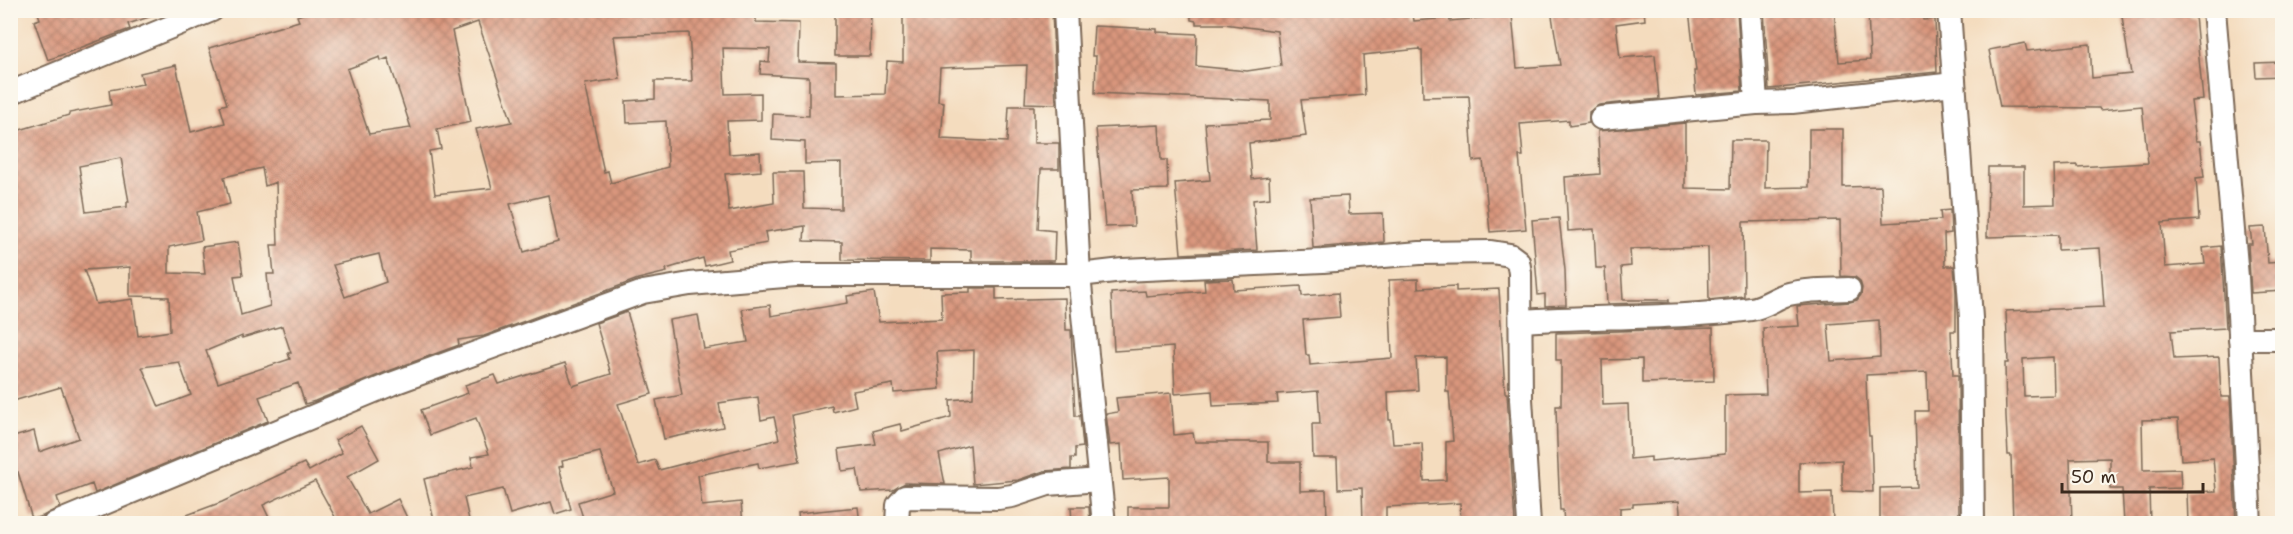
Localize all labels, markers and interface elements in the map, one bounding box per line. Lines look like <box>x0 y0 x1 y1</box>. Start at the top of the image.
scale bar <box>2062 456 2203 494</box>
text: 50 m <box>2071 465 2116 489</box>

